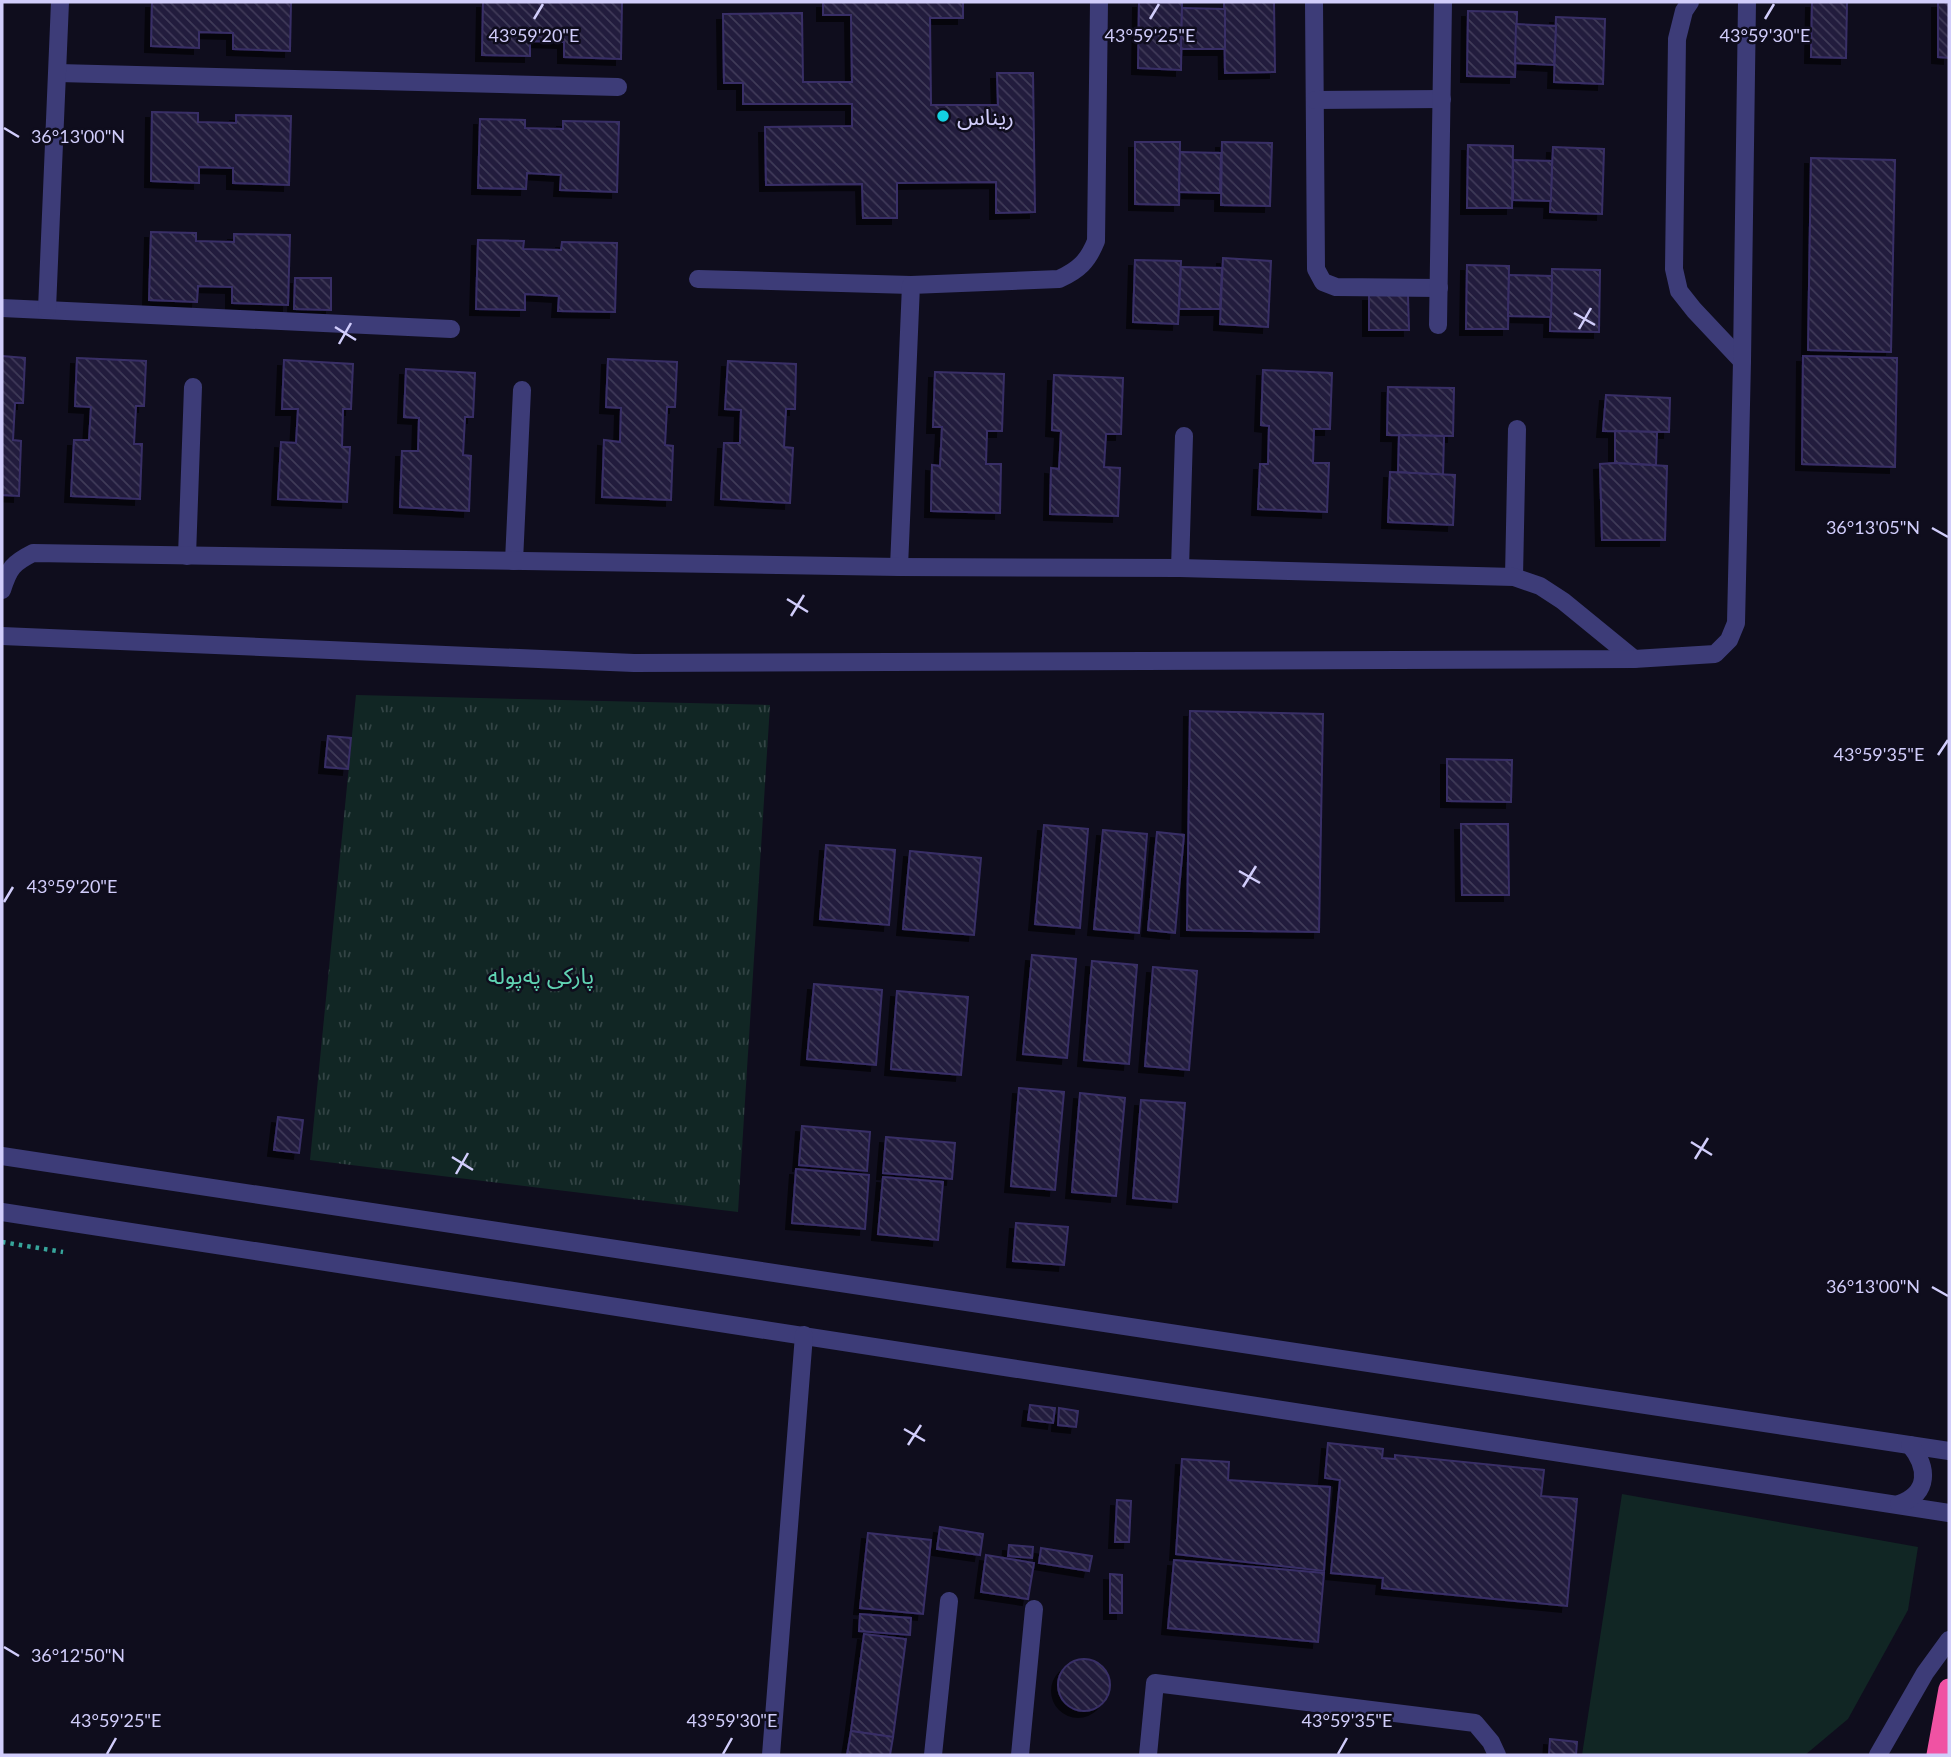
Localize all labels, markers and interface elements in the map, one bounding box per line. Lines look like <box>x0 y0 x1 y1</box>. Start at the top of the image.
text: 43°59'20"E <box>489 24 579 46</box>
text: 43°59'25"E <box>1105 24 1195 46</box>
text: 43°59'30"E <box>1720 24 1810 46</box>
place label: ريناس <box>957 102 1014 131</box>
marker: ريناس <box>935 108 951 124</box>
text: 36°13'00"N <box>31 125 125 147</box>
text: 36°13'05"N <box>1826 516 1920 538</box>
text: 43°59'35"E <box>1834 743 1924 765</box>
text: 43°59'20"E <box>27 875 117 897</box>
park label: پارکی پەپولە <box>488 961 594 991</box>
text: 36°13'00"N <box>1826 1275 1920 1297</box>
text: 36°12'50"N <box>31 1644 125 1666</box>
text: 43°59'25"E <box>71 1709 161 1731</box>
text: 43°59'30"E <box>687 1709 777 1731</box>
text: 43°59'35"E <box>1302 1709 1392 1731</box>

